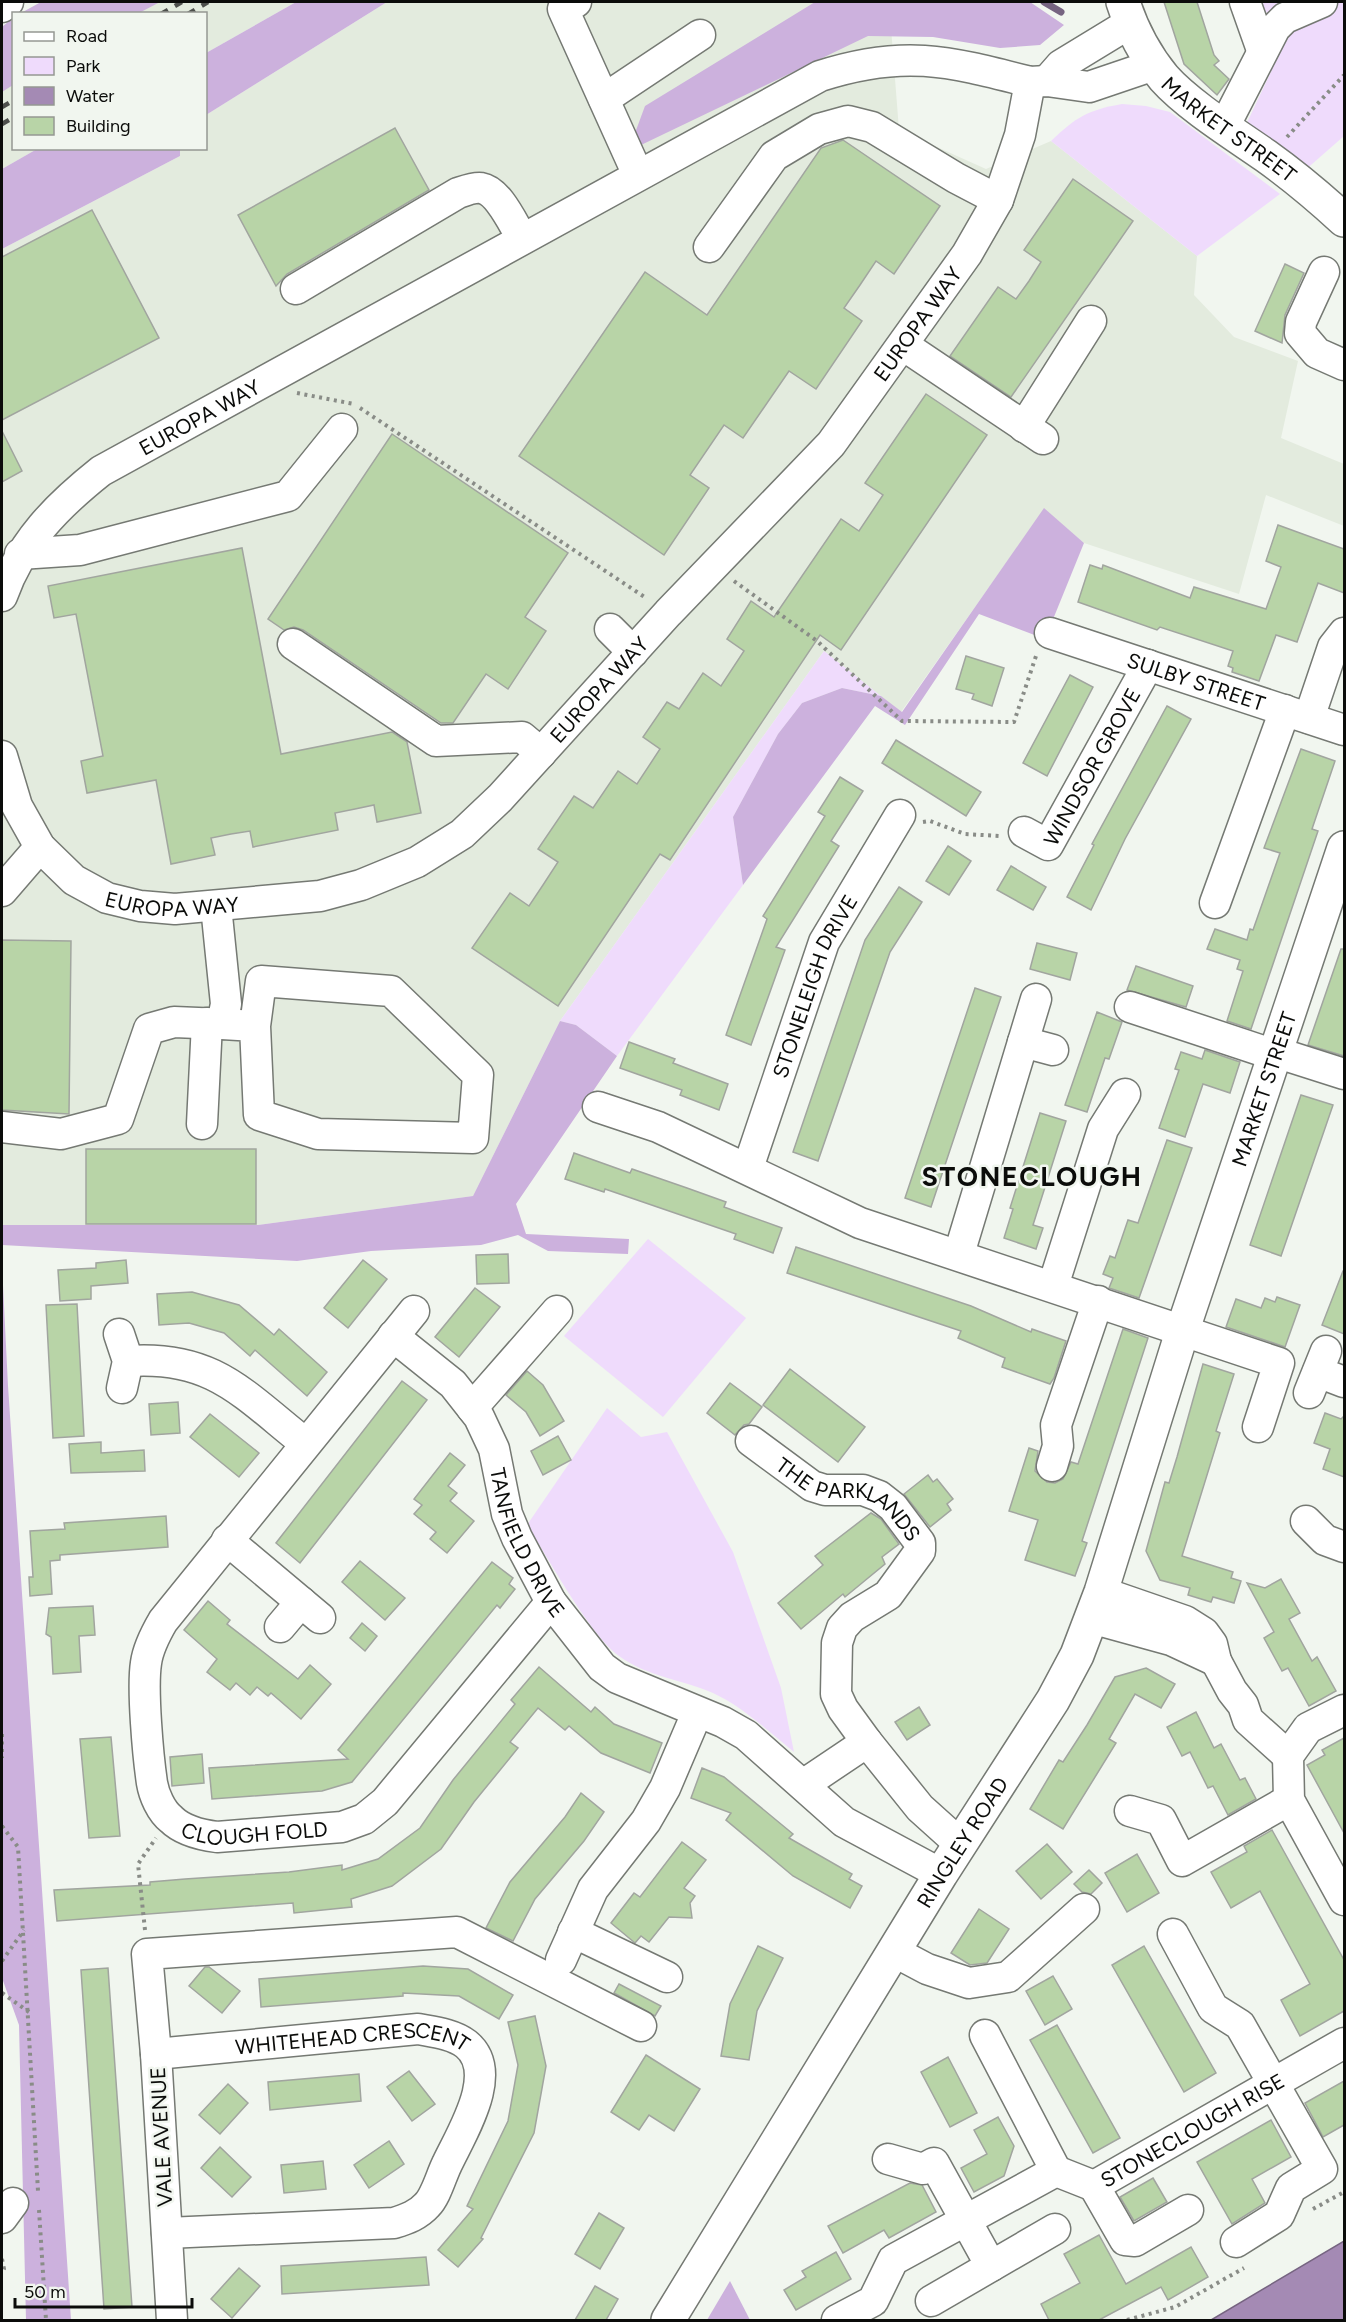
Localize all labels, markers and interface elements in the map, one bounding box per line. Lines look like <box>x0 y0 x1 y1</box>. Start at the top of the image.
legend <box>12 12 207 150</box>
text: Road <box>66 25 107 47</box>
text: Park <box>66 55 101 77</box>
street label: MARKET STREET <box>1157 71 1302 187</box>
text: Water <box>66 85 114 107</box>
text: Building <box>66 115 131 137</box>
street label: EUROPA WAY <box>868 261 967 386</box>
street label: EUROPA WAY <box>134 373 265 460</box>
street label: EUROPA WAY <box>544 631 653 748</box>
street label: SULBY STREET <box>1124 647 1269 716</box>
street label: WINDSOR GROVE <box>1038 683 1145 850</box>
street label: EUROPA WAY <box>103 886 240 922</box>
street label: STONELEIGH DRIVE <box>767 890 862 1081</box>
street label: MARKET STREET <box>1226 1008 1301 1169</box>
district label: STONECLOUGH <box>922 1160 1142 1193</box>
street label: THE PARKLANDS <box>772 1452 926 1546</box>
street label: TANFIELD DRIVE <box>486 1465 570 1622</box>
street label: RINGLEY ROAD <box>911 1772 1013 1912</box>
street label: CLOUGH FOLD <box>178 1816 329 1850</box>
street label: WHITEHEAD CRESCENT <box>234 2016 475 2059</box>
street label: VALE AVENUE <box>145 2066 177 2208</box>
street label: STONECLOUGH RISE <box>1096 2067 1288 2192</box>
scale bar <box>15 2271 192 2309</box>
text: 50 m <box>24 2281 66 2303</box>

